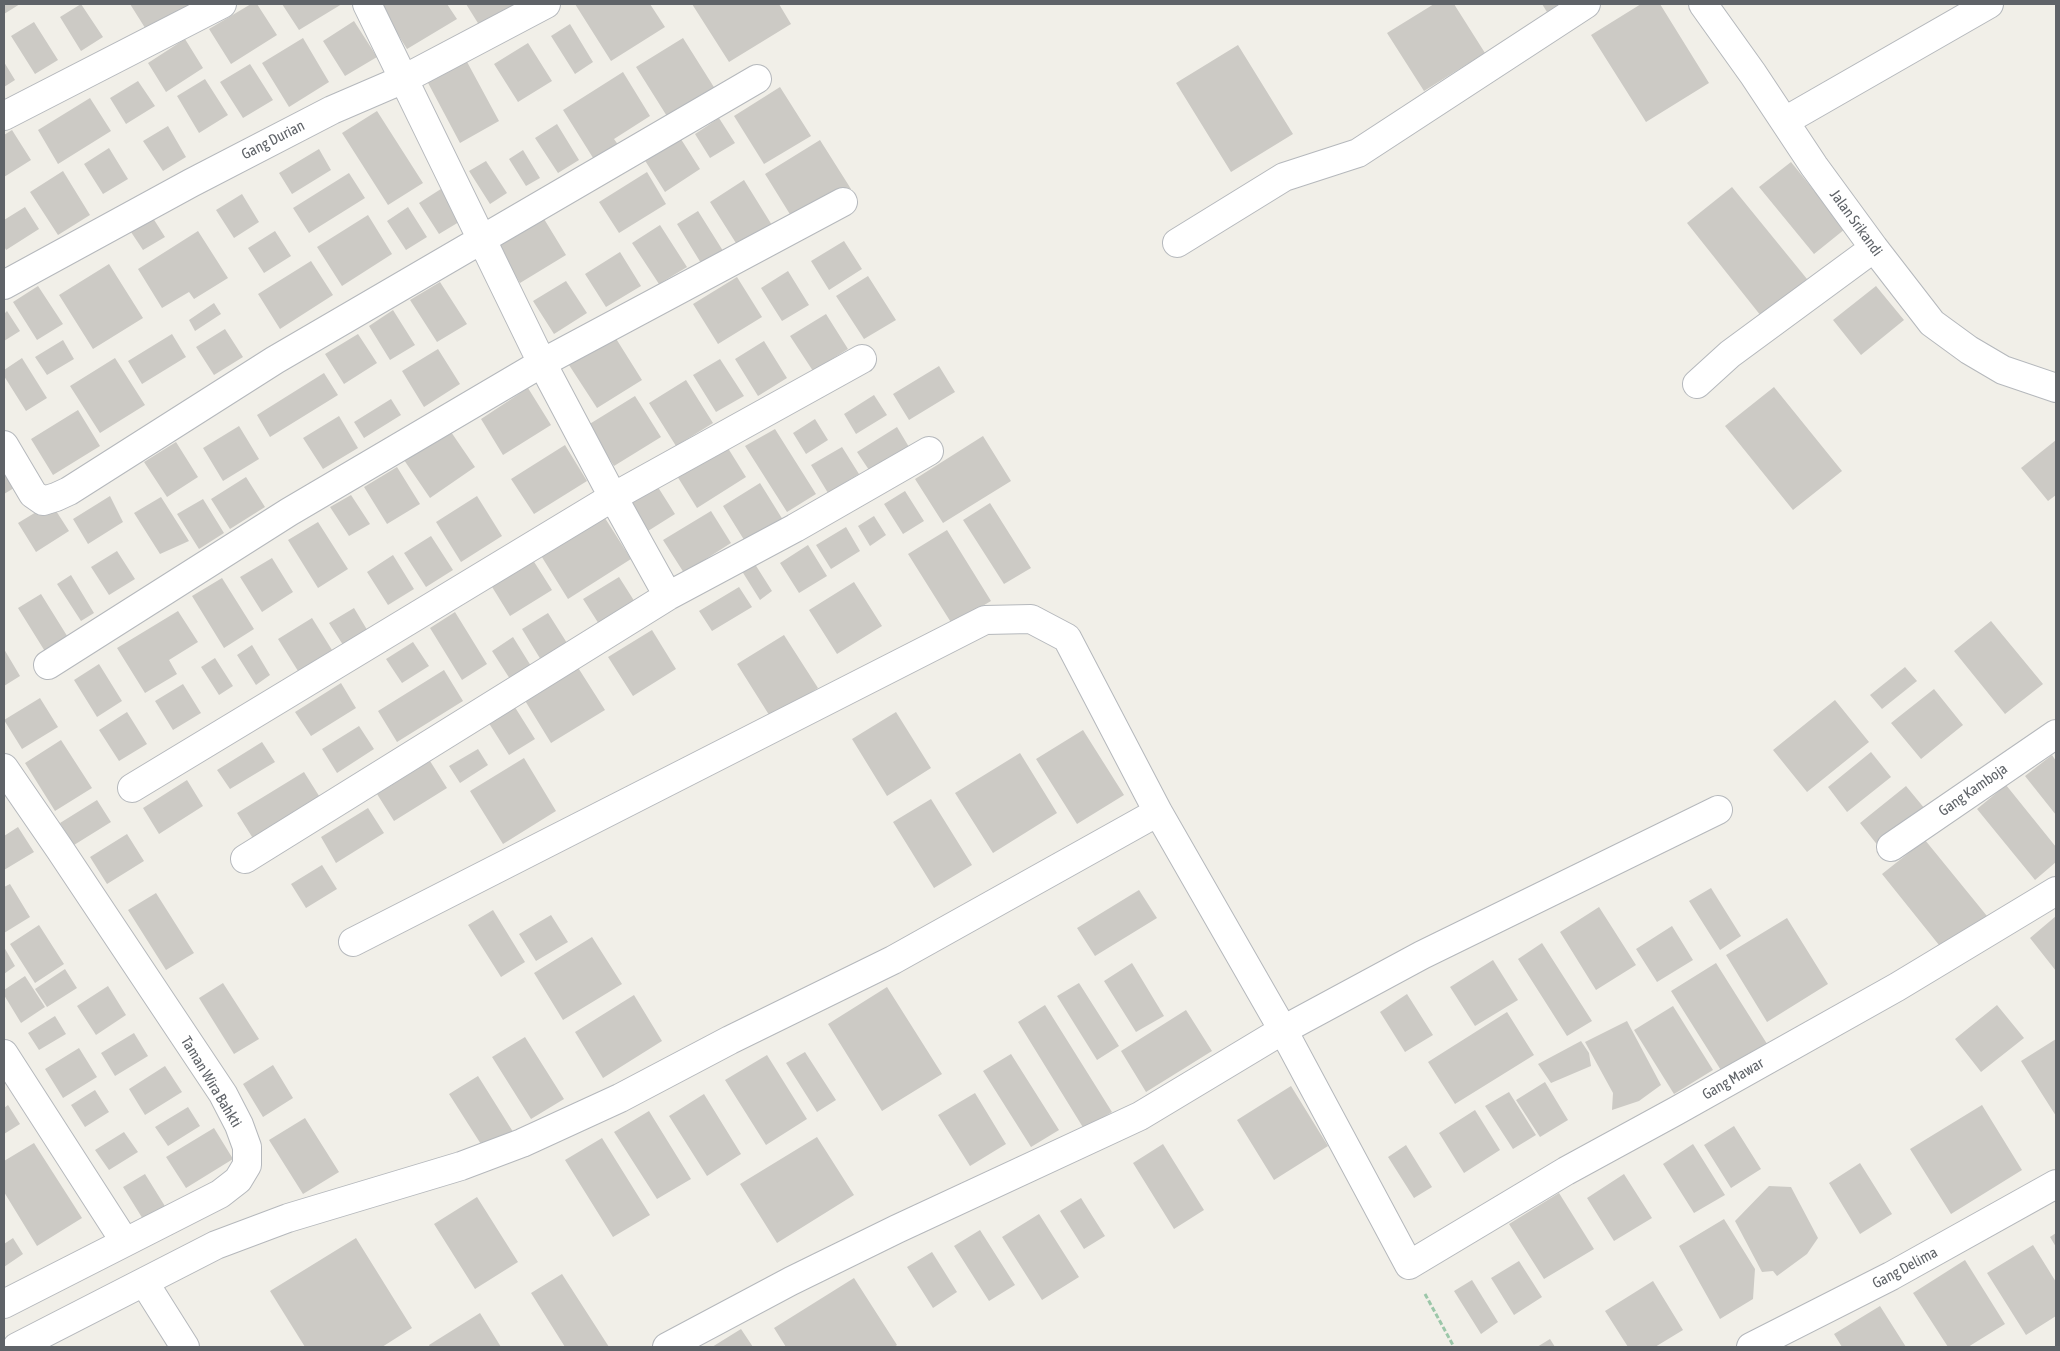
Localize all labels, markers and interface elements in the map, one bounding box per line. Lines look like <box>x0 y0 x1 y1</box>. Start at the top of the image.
street label: Gang Durian <box>238 116 308 164</box>
street label: Jalan Srikandi <box>1826 186 1886 260</box>
street label: Gang Kamboja <box>1935 760 2011 820</box>
street label: Taman Wira Bahkti <box>177 1033 245 1131</box>
street label: Gang Mawar <box>1699 1054 1767 1104</box>
street label: Gang Delima <box>1869 1243 1941 1293</box>

